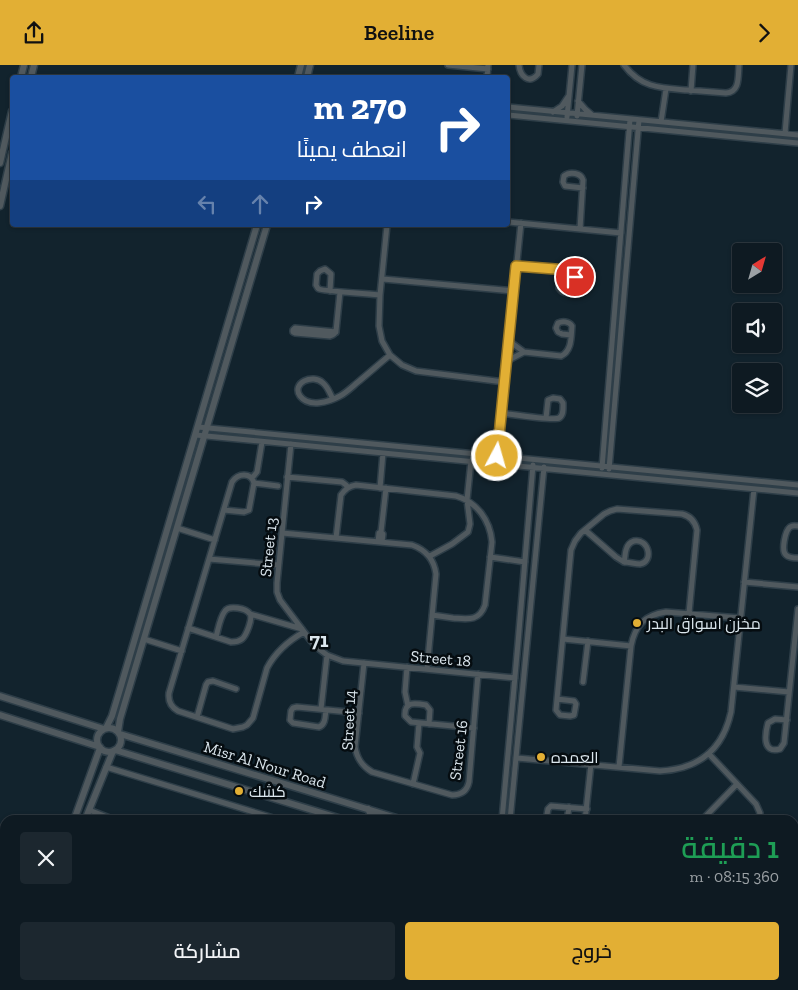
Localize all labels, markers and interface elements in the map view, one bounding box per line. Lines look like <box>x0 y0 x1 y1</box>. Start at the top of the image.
icon: share <box>20 19 48 47</box>
text: Beeline <box>364 19 434 46</box>
icon: forward <box>750 19 778 47</box>
text: 270 m <box>314 86 407 128</box>
icon: right <box>425 95 490 160</box>
text: انعطف يمينًا <box>296 136 407 163</box>
icon: left <box>193 190 221 218</box>
icon: ahead <box>246 190 274 218</box>
icon: right <box>299 190 327 218</box>
north arrow <box>732 243 782 293</box>
map controls <box>732 243 782 413</box>
pin <box>554 256 596 298</box>
icon: arrive <box>561 263 589 291</box>
button: sound <box>732 303 782 353</box>
button: layers <box>732 363 782 413</box>
position arrow <box>470 429 522 481</box>
street label: Street 13 <box>256 516 281 578</box>
place label: مخزن اسواق البدر <box>646 614 761 634</box>
marker: مخزن اسواق البدر <box>631 617 643 629</box>
district label: 71 <box>310 627 329 652</box>
street label: Street 18 <box>410 646 472 671</box>
street label: Street 14 <box>337 689 360 751</box>
street label: Street 16 <box>445 719 472 781</box>
street label: Misr Al Nour Road <box>202 737 328 792</box>
place label: العمده <box>551 748 599 767</box>
marker: العمده <box>535 751 547 763</box>
place label: كشك <box>249 782 286 801</box>
marker: كشك <box>233 785 245 797</box>
text: 1 دقيقة <box>681 830 779 866</box>
button: close <box>20 832 72 884</box>
text: 360 m · 08:15 <box>689 867 779 886</box>
button: مشاركة <box>20 922 395 980</box>
button: خروج <box>405 922 779 980</box>

